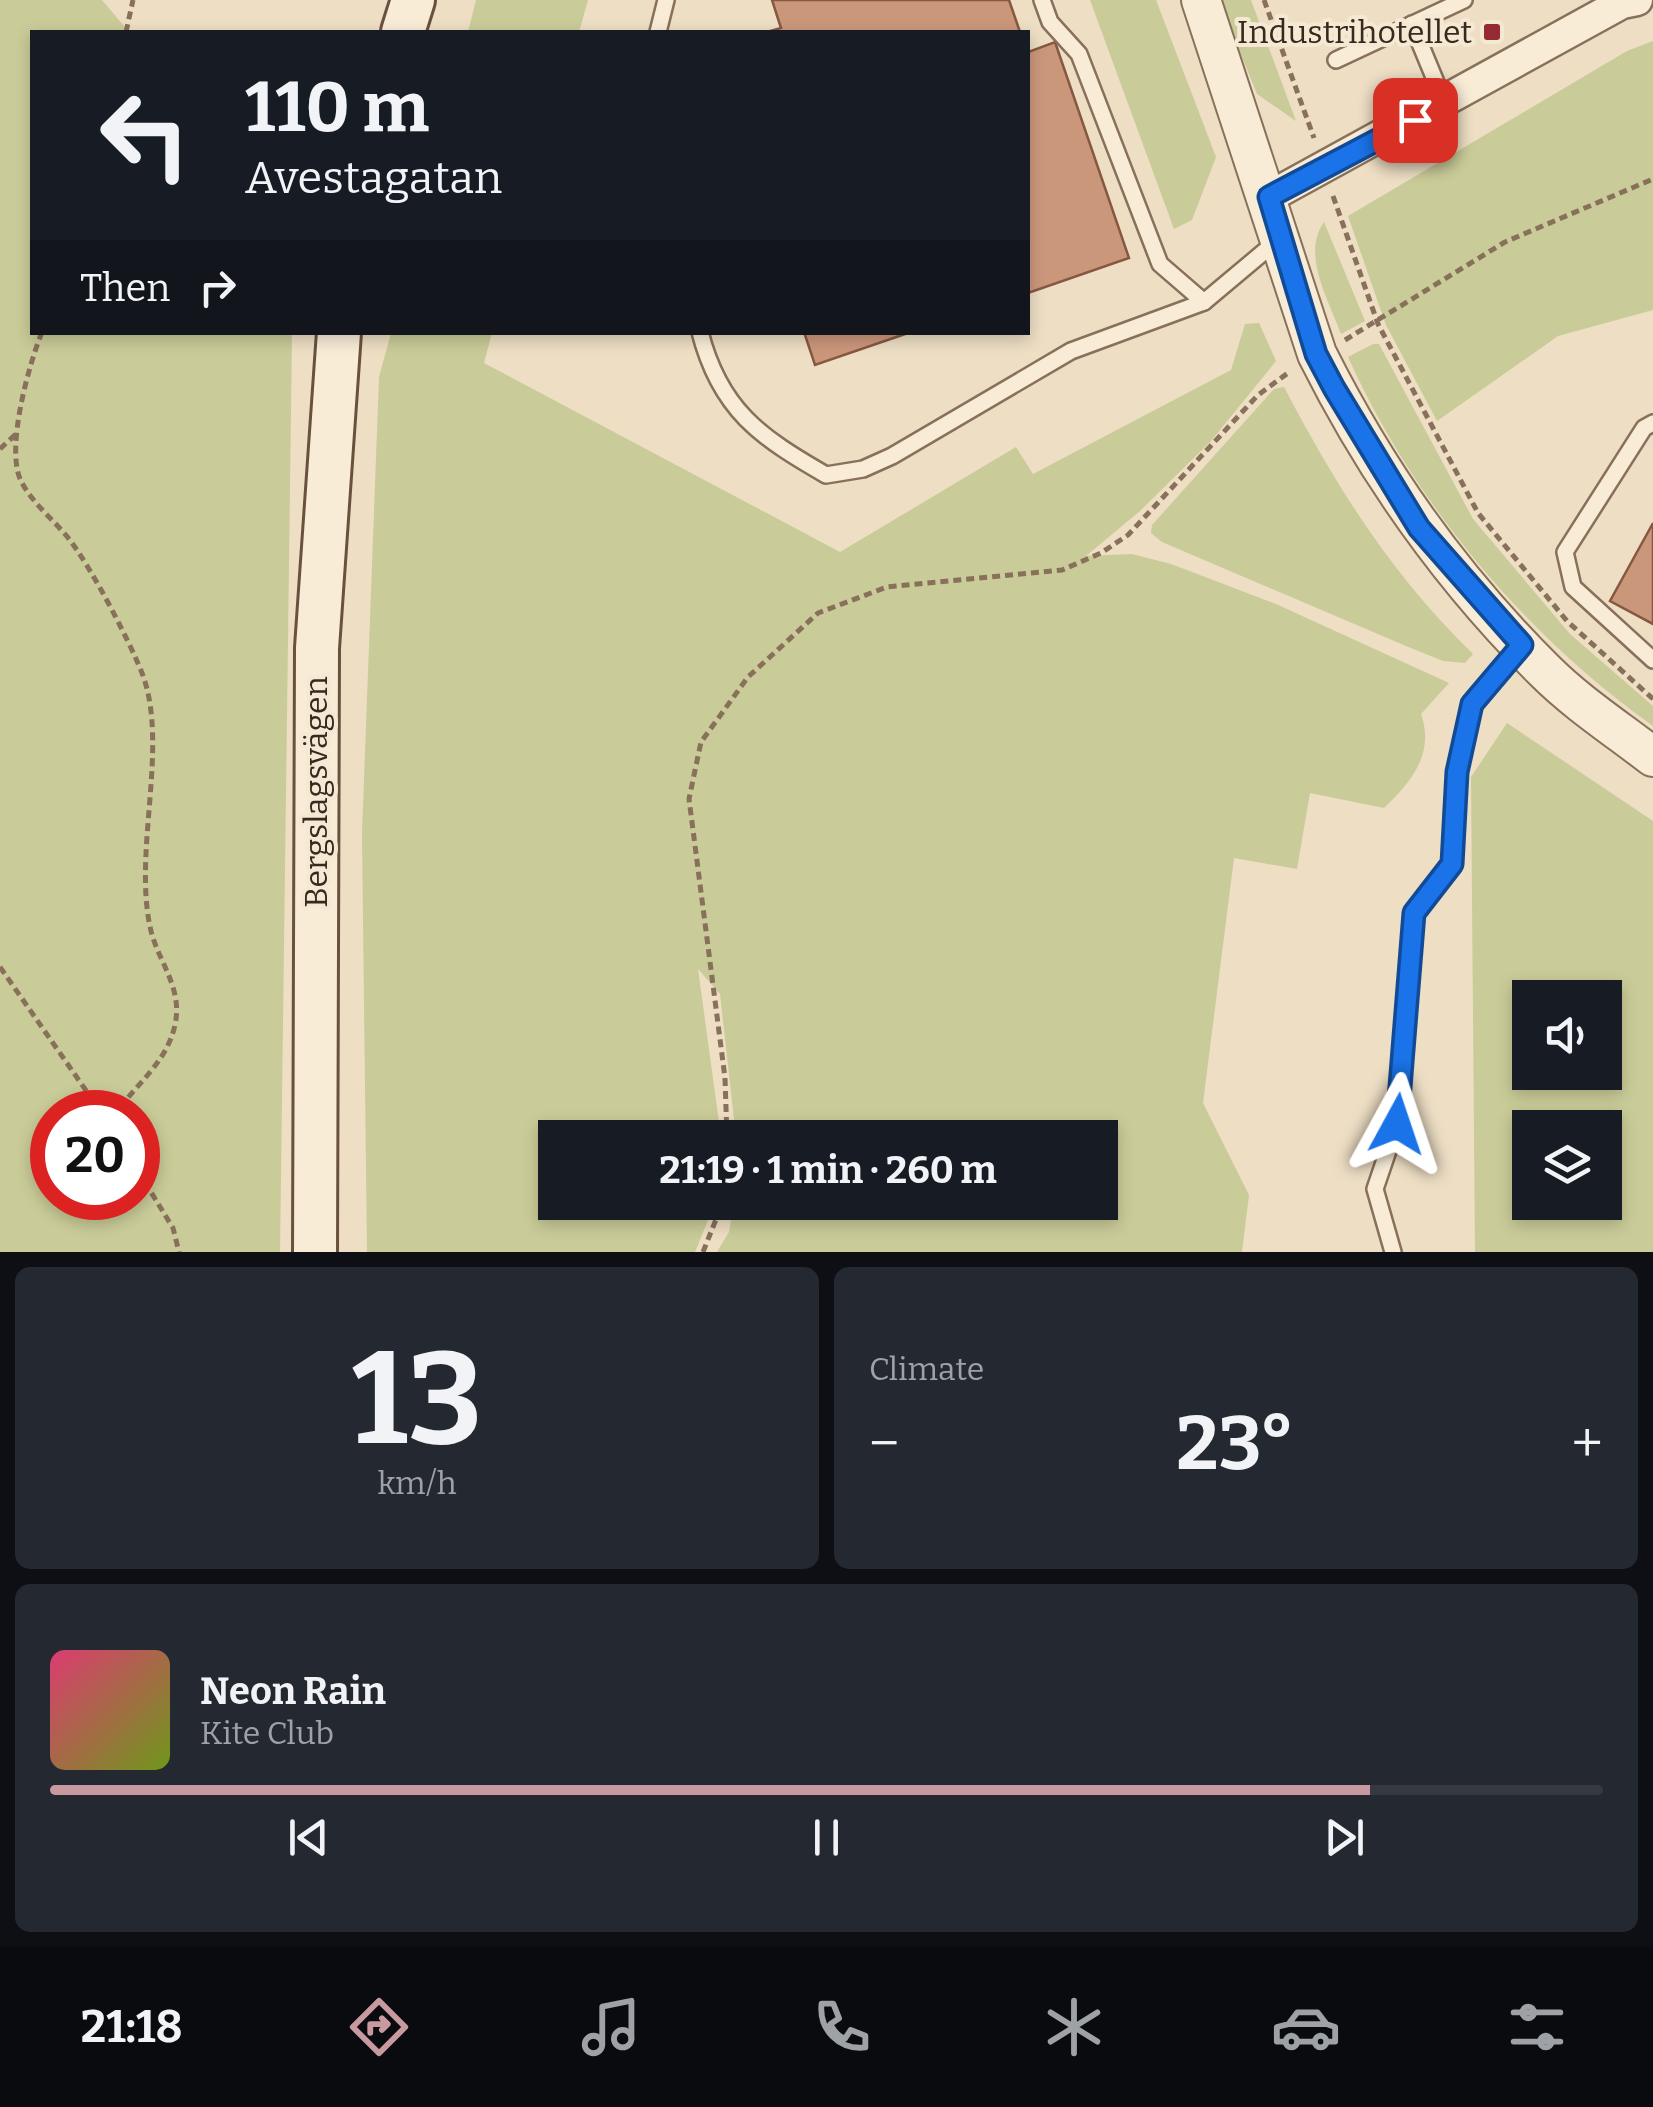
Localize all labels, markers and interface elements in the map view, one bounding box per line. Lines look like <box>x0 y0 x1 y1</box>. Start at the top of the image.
place label: Industrihotellet <box>1237 13 1472 51</box>
marker: Industrihotellet <box>1481 21 1503 43</box>
text: 110 m <box>245 66 429 150</box>
icon: left <box>80 70 210 200</box>
pin <box>1373 78 1458 163</box>
icon: arrive <box>1388 93 1443 148</box>
text: Avestagatan <box>245 151 502 205</box>
icon: right <box>190 260 245 315</box>
text: Then <box>80 265 170 311</box>
street label: Bergslagsvägen <box>297 676 335 908</box>
map controls <box>1512 980 1622 1220</box>
button: sound <box>1512 980 1622 1090</box>
position arrow <box>1345 1072 1449 1176</box>
speed limit sign: 20 <box>30 1090 160 1220</box>
button: layers <box>1512 1110 1622 1220</box>
text: 21:19 · 1 min · 260 m <box>659 1147 997 1193</box>
text: 13 <box>351 1321 483 1477</box>
text: Climate <box>869 1350 984 1388</box>
text: 23° <box>1176 1399 1295 1489</box>
text: − <box>869 1411 899 1477</box>
text: + <box>1572 1411 1603 1477</box>
text: km/h <box>377 1464 457 1502</box>
text: Neon Rain <box>200 1668 386 1714</box>
text: Kite Club <box>200 1714 334 1752</box>
icon: previous <box>281 1810 336 1865</box>
icon: pause <box>799 1810 854 1865</box>
icon: next <box>1317 1810 1372 1865</box>
icon: directions <box>344 1992 414 2062</box>
icon: music <box>576 1992 646 2062</box>
icon: phone <box>807 1992 877 2062</box>
icon: climate <box>1039 1992 1109 2062</box>
icon: car <box>1271 1992 1341 2062</box>
icon: filters <box>1502 1992 1572 2062</box>
text: 21:18 <box>81 2000 183 2054</box>

